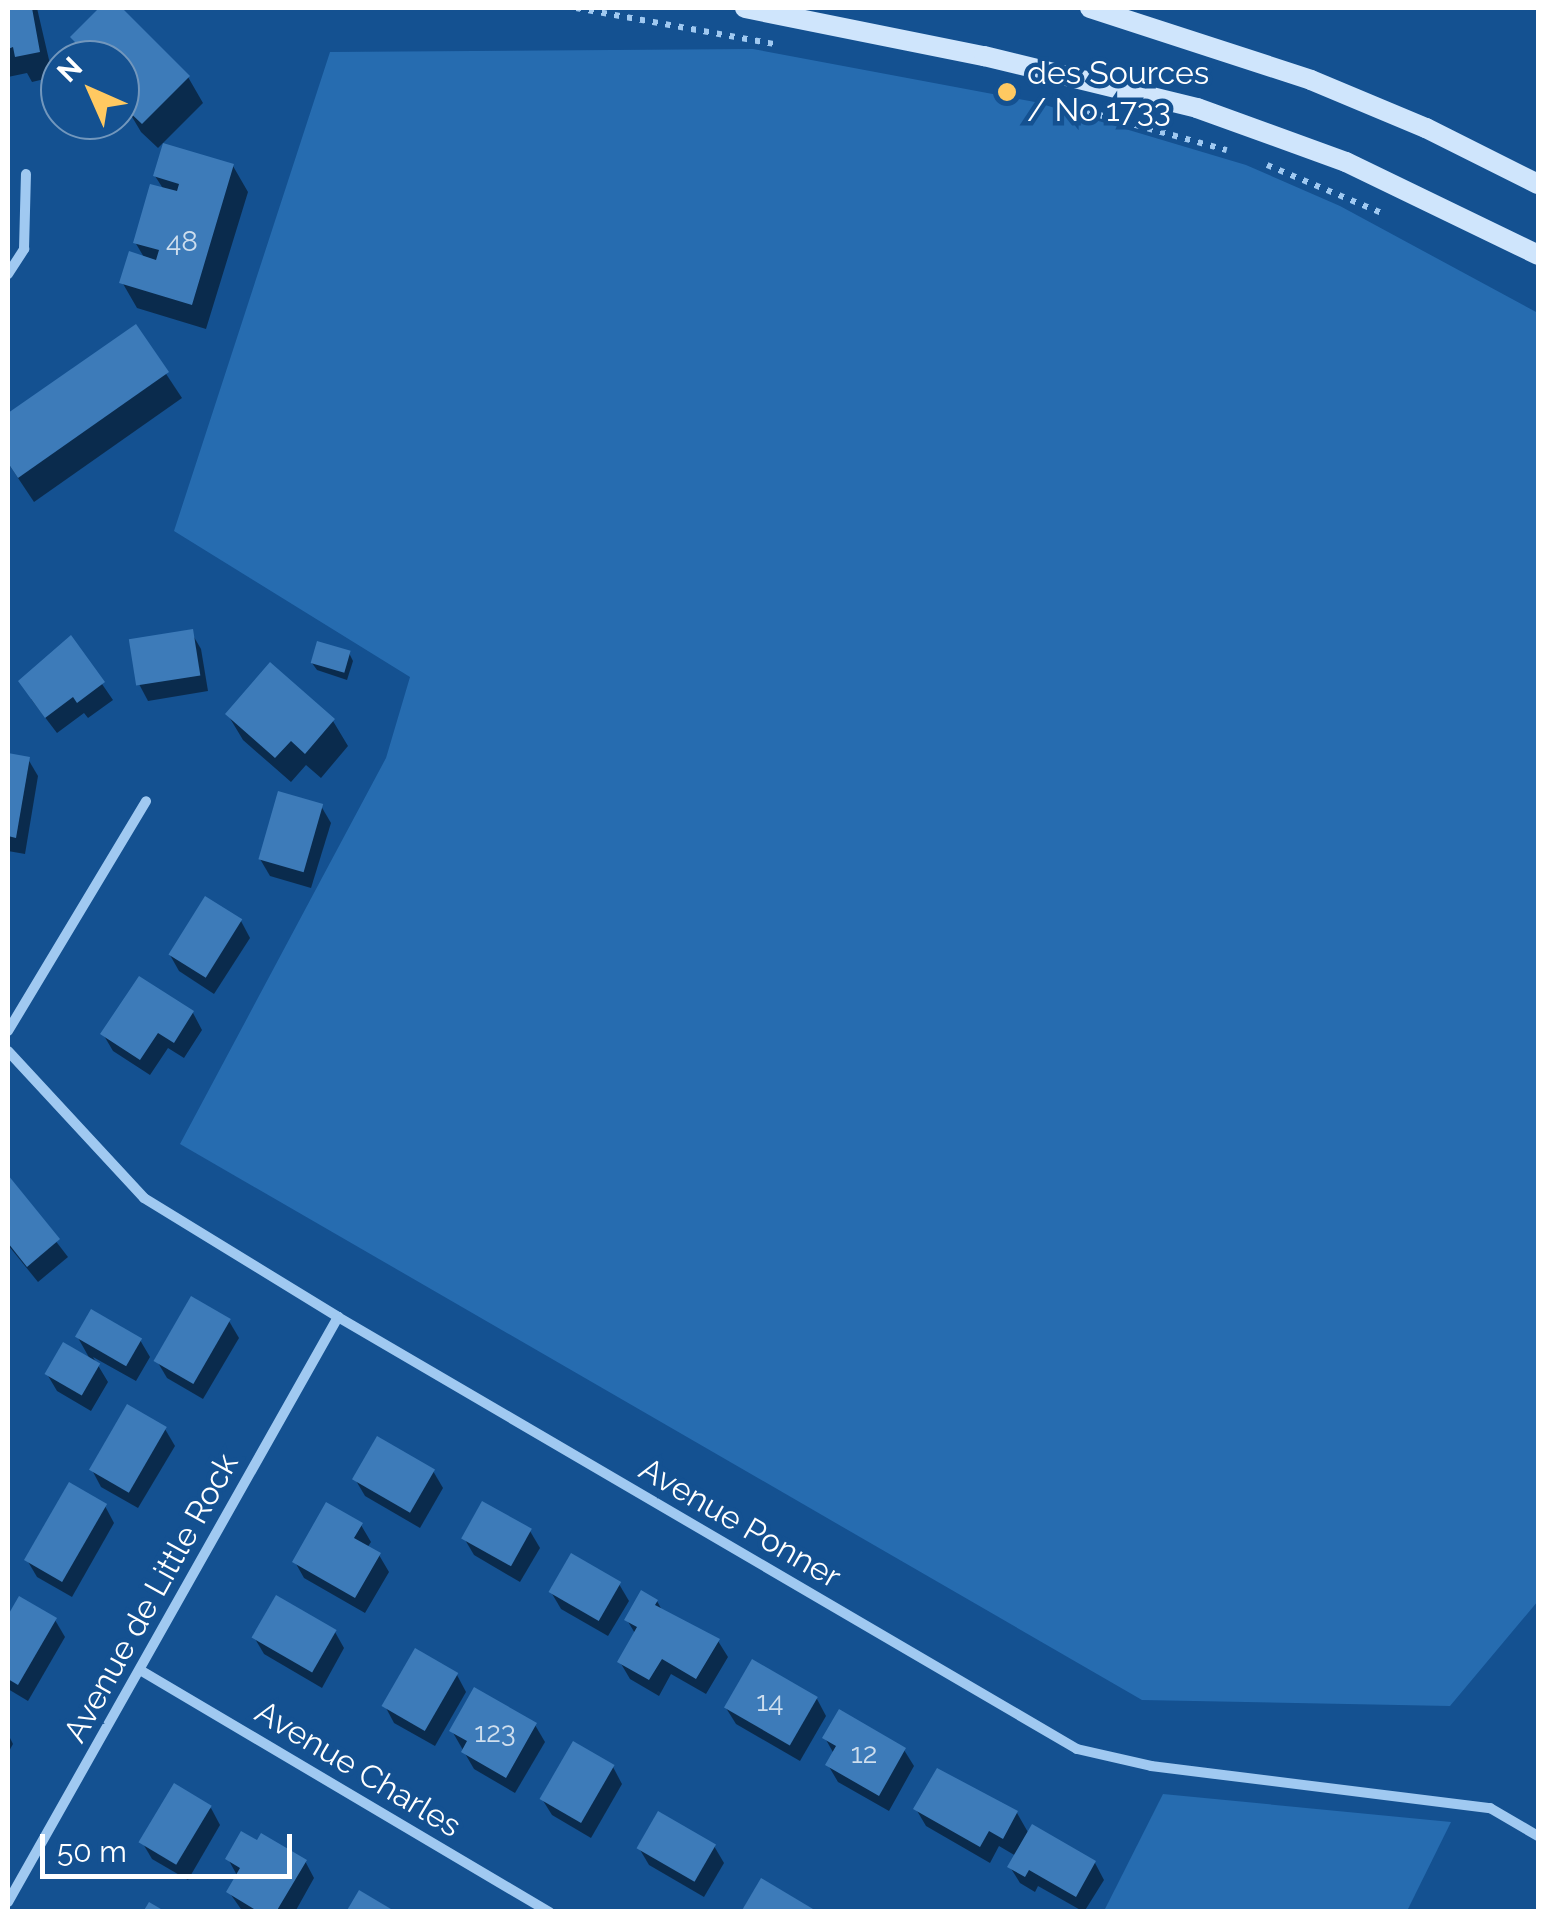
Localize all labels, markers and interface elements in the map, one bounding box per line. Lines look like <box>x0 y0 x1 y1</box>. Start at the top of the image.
north arrow <box>40 40 140 140</box>
text: N <box>51 51 89 89</box>
place label: des Sources / No 1733 <box>1027 55 1209 130</box>
marker: des Sources / No 1733 <box>996 81 1018 103</box>
house number: 48 <box>166 225 198 259</box>
street label: Avenue de Little Rock <box>56 1447 246 1749</box>
street label: Avenue Ponner <box>632 1450 848 1596</box>
house number: 14 <box>756 1685 784 1719</box>
street label: Avenue Charles <box>248 1693 468 1845</box>
house number: 123 <box>474 1716 516 1750</box>
house number: 12 <box>851 1737 877 1771</box>
scale bar <box>45 1814 298 1876</box>
text: 50 m <box>57 1834 127 1869</box>

